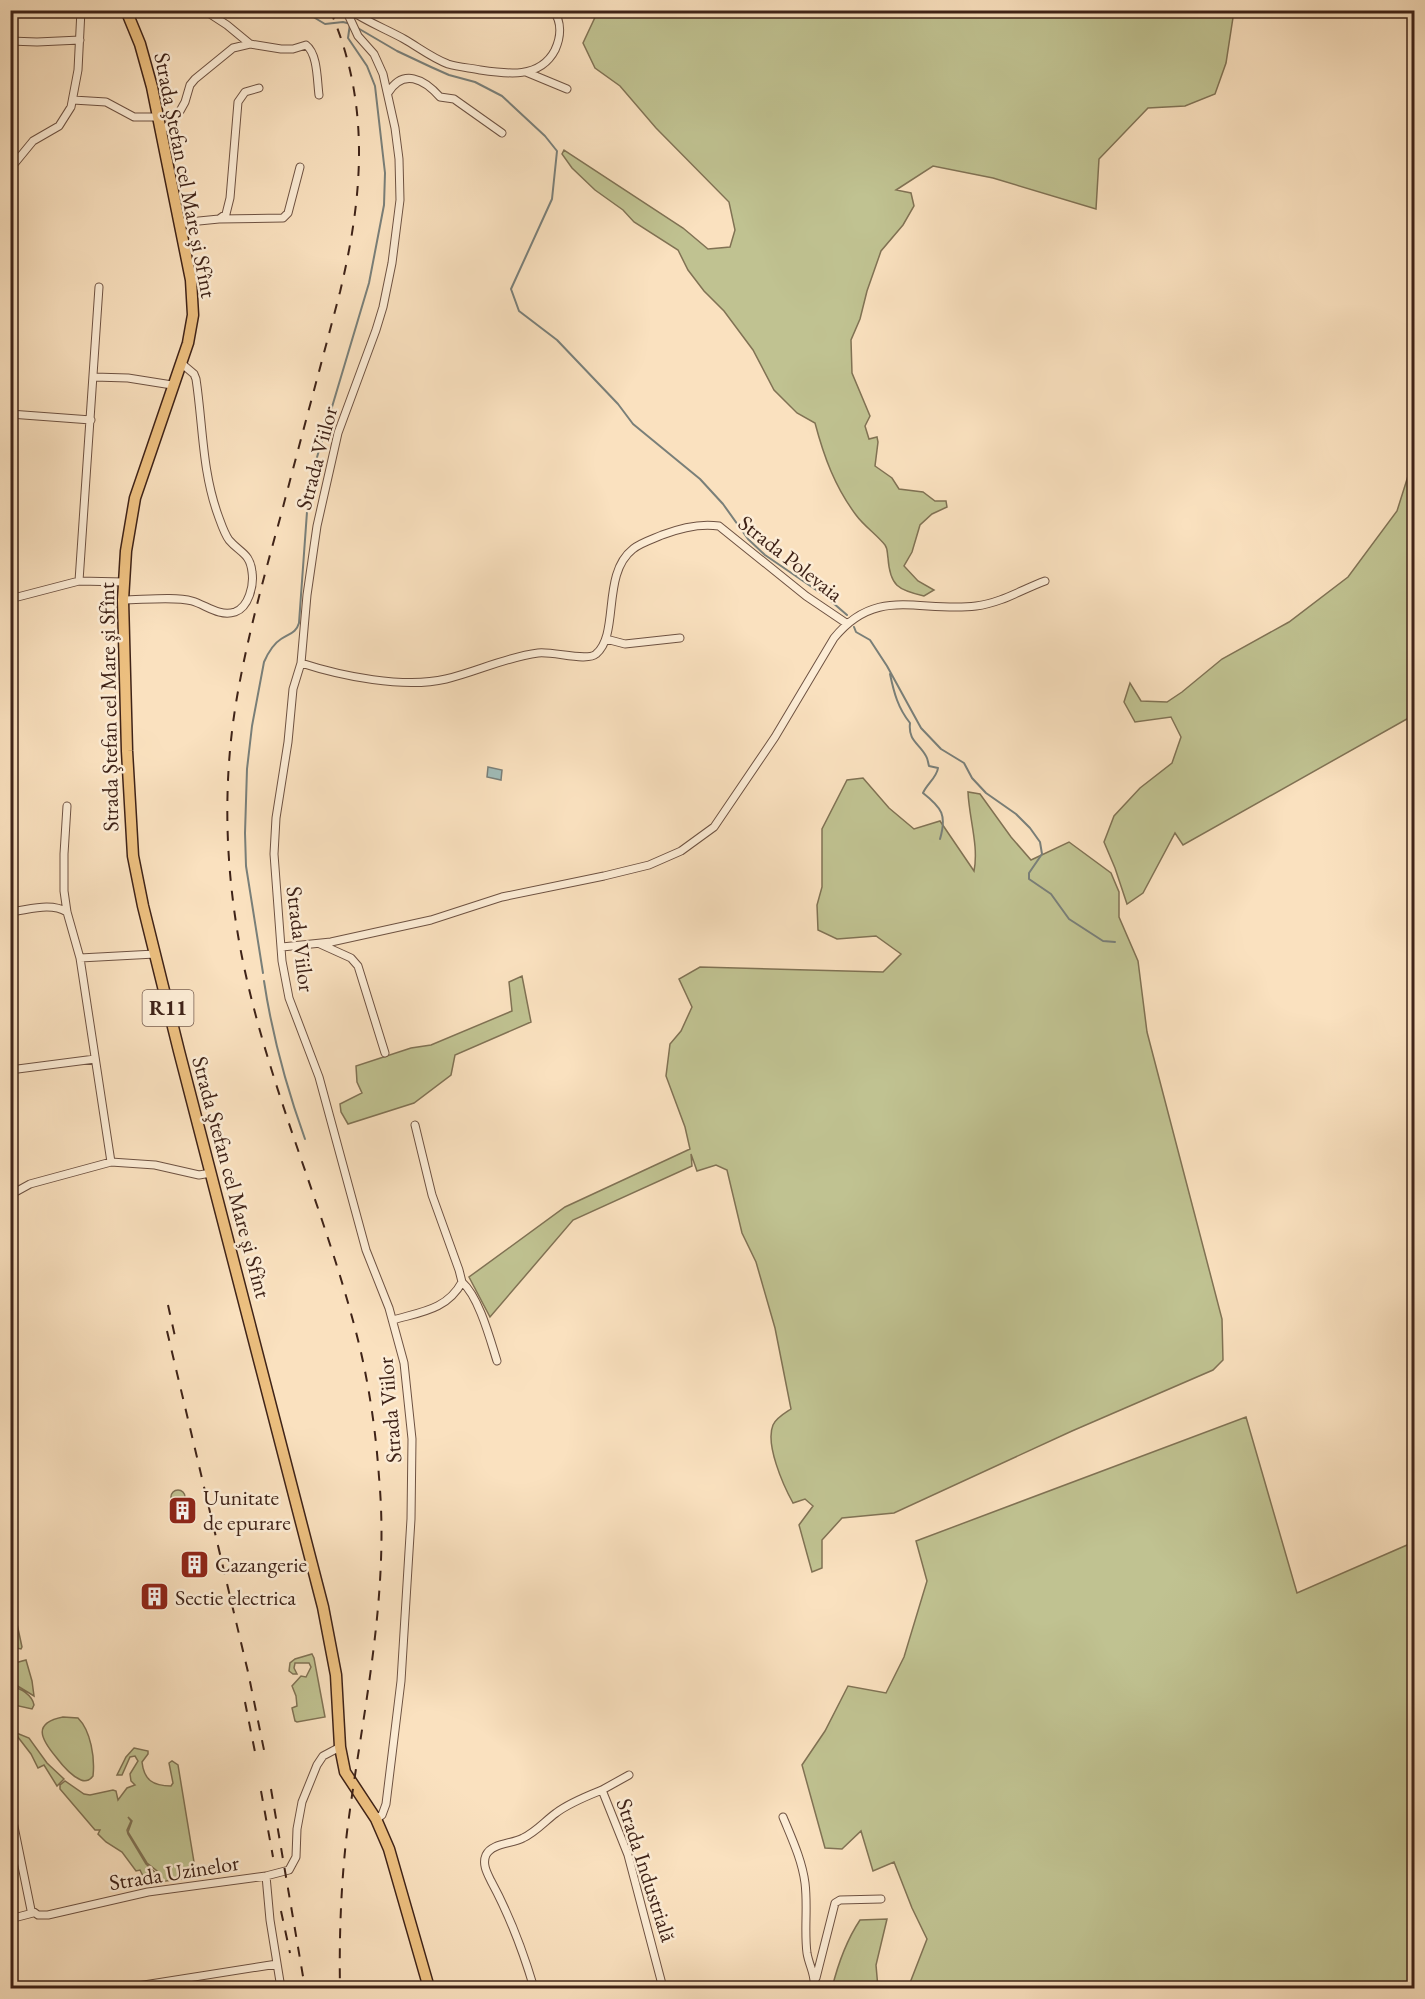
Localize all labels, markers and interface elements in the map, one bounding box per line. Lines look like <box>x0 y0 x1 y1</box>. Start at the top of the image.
street label: Strada Ştefan cel Mare şi Sfînt <box>147 50 224 300</box>
street label: Strada Viilor <box>289 402 344 513</box>
street label: Strada Polevaia <box>732 508 849 609</box>
street label: Strada Ştefan cel Mare şi Sfînt <box>92 582 125 832</box>
street label: Strada Viilor <box>280 885 321 994</box>
road number: R11 <box>142 990 194 1026</box>
street label: Strada Ştefan cel Mare şi Sfînt <box>185 1053 278 1301</box>
street label: Strada Viilor <box>370 1355 409 1464</box>
place label: Uunitate de epurare <box>203 1483 291 1537</box>
building icon: Uunitate de epurare <box>166 1494 198 1526</box>
building icon: Cazangerie <box>178 1548 210 1580</box>
place label: Cazangerie <box>215 1550 308 1579</box>
building icon: Sectie electrica <box>138 1581 170 1613</box>
place label: Sectie electrica <box>175 1583 296 1612</box>
street label: Strada Industrială <box>610 1795 683 1946</box>
street label: Strada Uzinelor <box>107 1848 242 1897</box>

